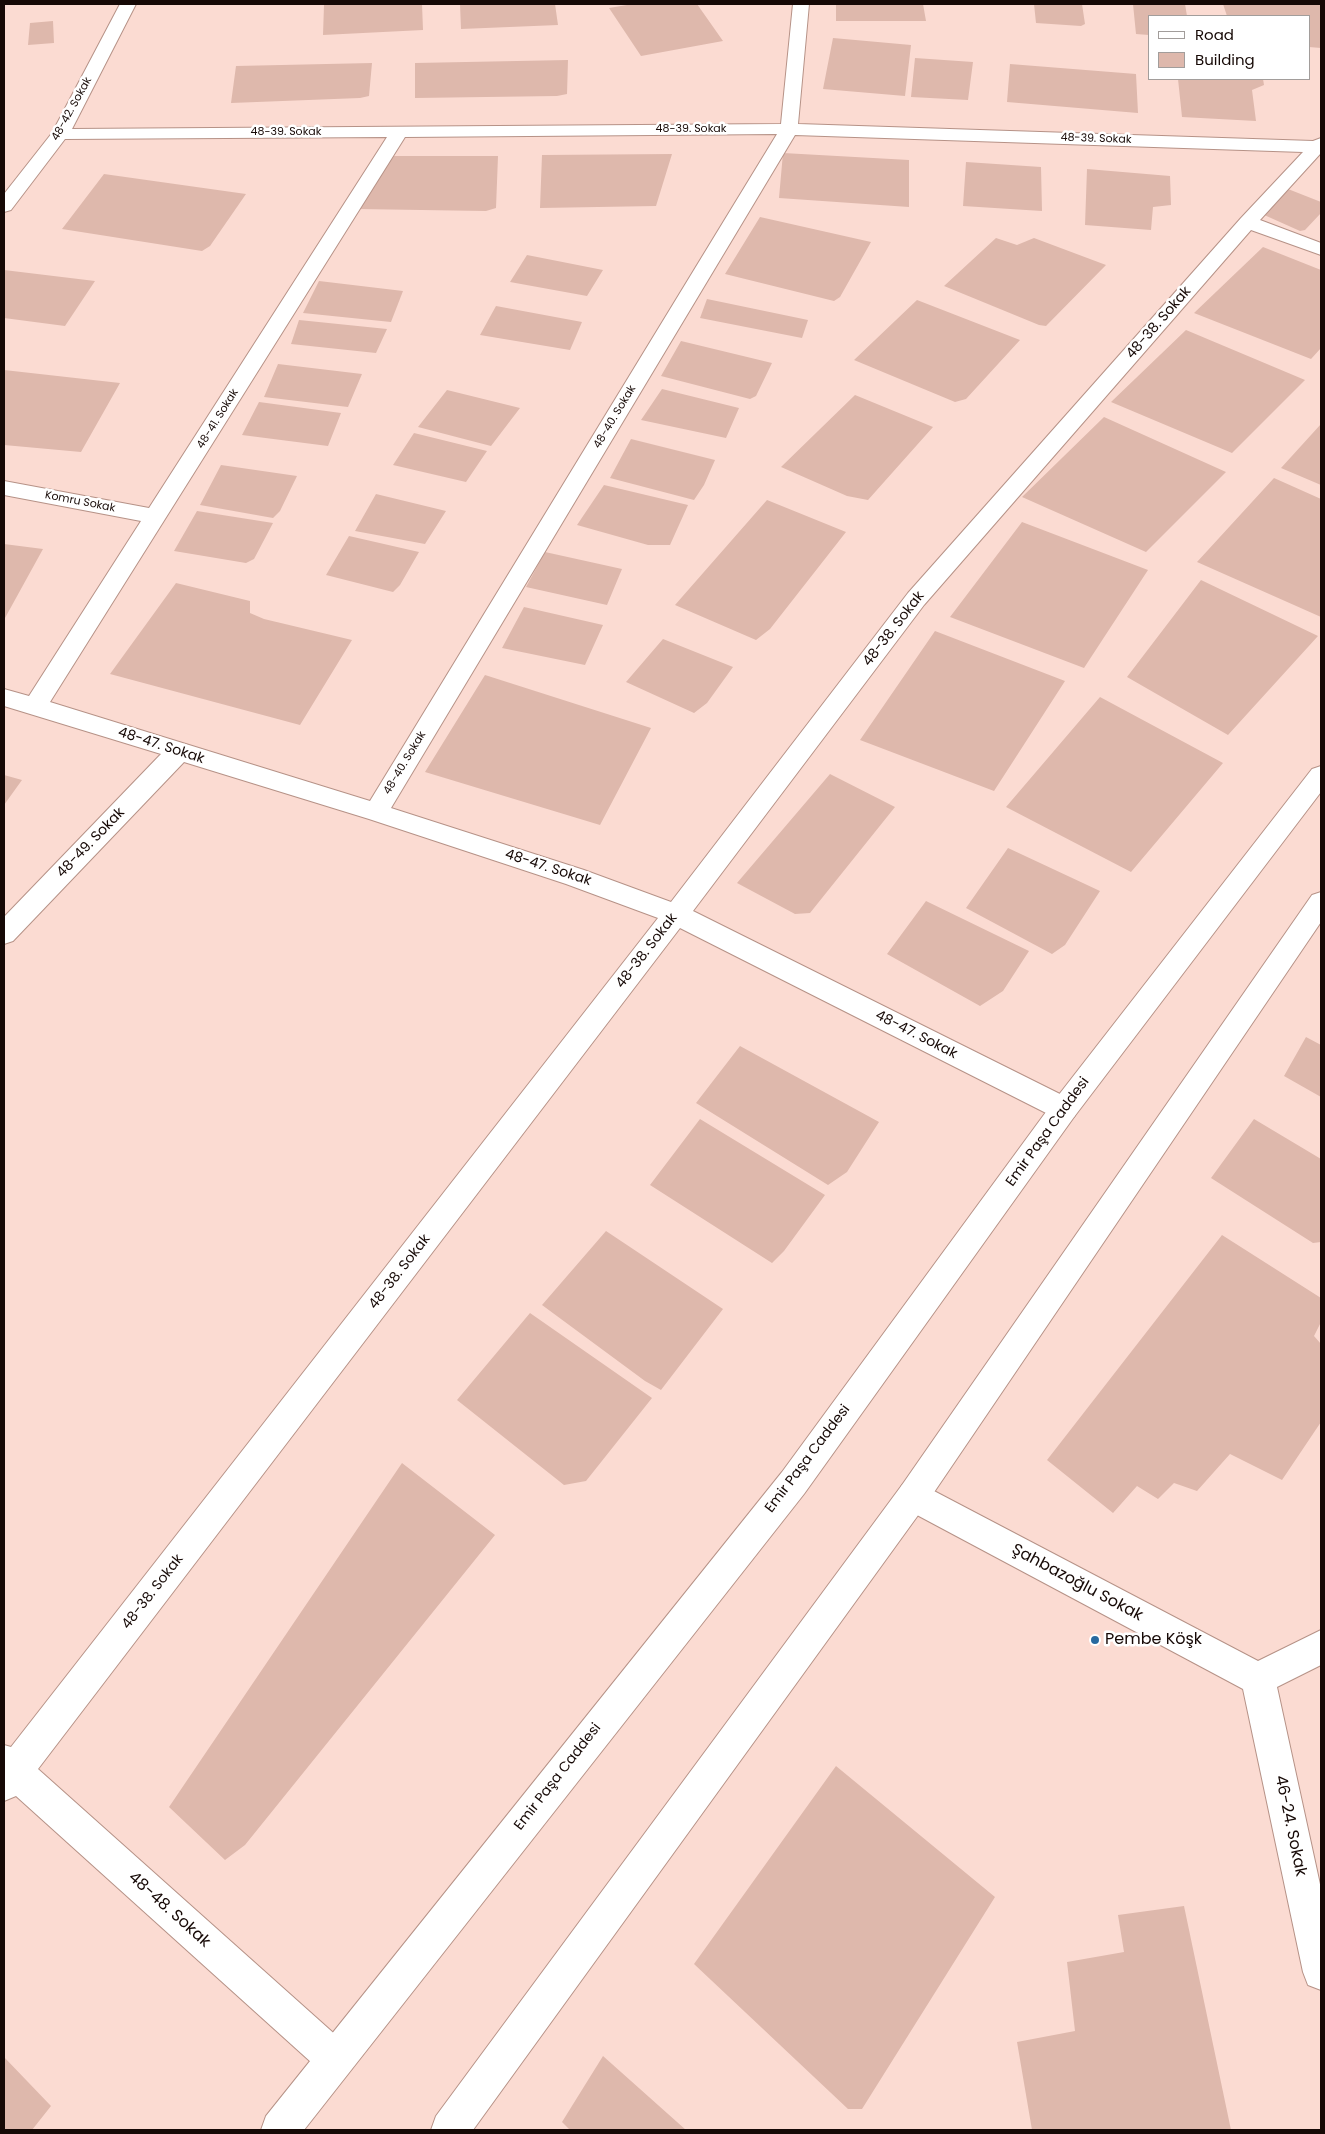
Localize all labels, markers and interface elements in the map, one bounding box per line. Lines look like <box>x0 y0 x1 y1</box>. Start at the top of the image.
legend <box>1148 15 1310 80</box>
text: Road <box>1195 24 1234 45</box>
text: Building <box>1195 49 1255 70</box>
street label: 48-42. Sokak <box>49 75 95 143</box>
street label: 48-39. Sokak <box>656 122 726 136</box>
street label: 48-39. Sokak <box>251 125 321 139</box>
street label: 48-39. Sokak <box>1060 131 1132 147</box>
street label: 48-38. Sokak <box>1123 283 1195 363</box>
street label: 48-40. Sokak <box>591 383 639 451</box>
street label: 48-41. Sokak <box>194 387 242 451</box>
street label: Komru Sokak <box>44 489 116 515</box>
street label: 48-38. Sokak <box>860 588 928 670</box>
street label: 48-47. Sokak <box>116 724 206 768</box>
street label: 48-40. Sokak <box>381 729 429 797</box>
street label: 48-49. Sokak <box>53 805 129 881</box>
street label: 48-47. Sokak <box>503 846 593 890</box>
street label: 48-38. Sokak <box>613 910 681 992</box>
street label: 48-47. Sokak <box>872 1007 960 1063</box>
street label: Emir Paşa Caddesi <box>1003 1074 1093 1190</box>
street label: 48-38. Sokak <box>366 1231 434 1313</box>
street label: Emir Paşa Caddesi <box>762 1402 854 1516</box>
street label: Şahbazoğlu Sokak <box>1008 1540 1146 1626</box>
street label: 48-38. Sokak <box>119 1551 187 1633</box>
place label: Pembe Köşk <box>1105 1630 1202 1650</box>
marker: Pembe Köşk <box>1089 1634 1101 1646</box>
street label: Emir Paşa Caddesi <box>511 1720 605 1834</box>
street label: 46-24. Sokak <box>1270 1774 1310 1878</box>
street label: 48-48. Sokak <box>124 1868 214 1952</box>

